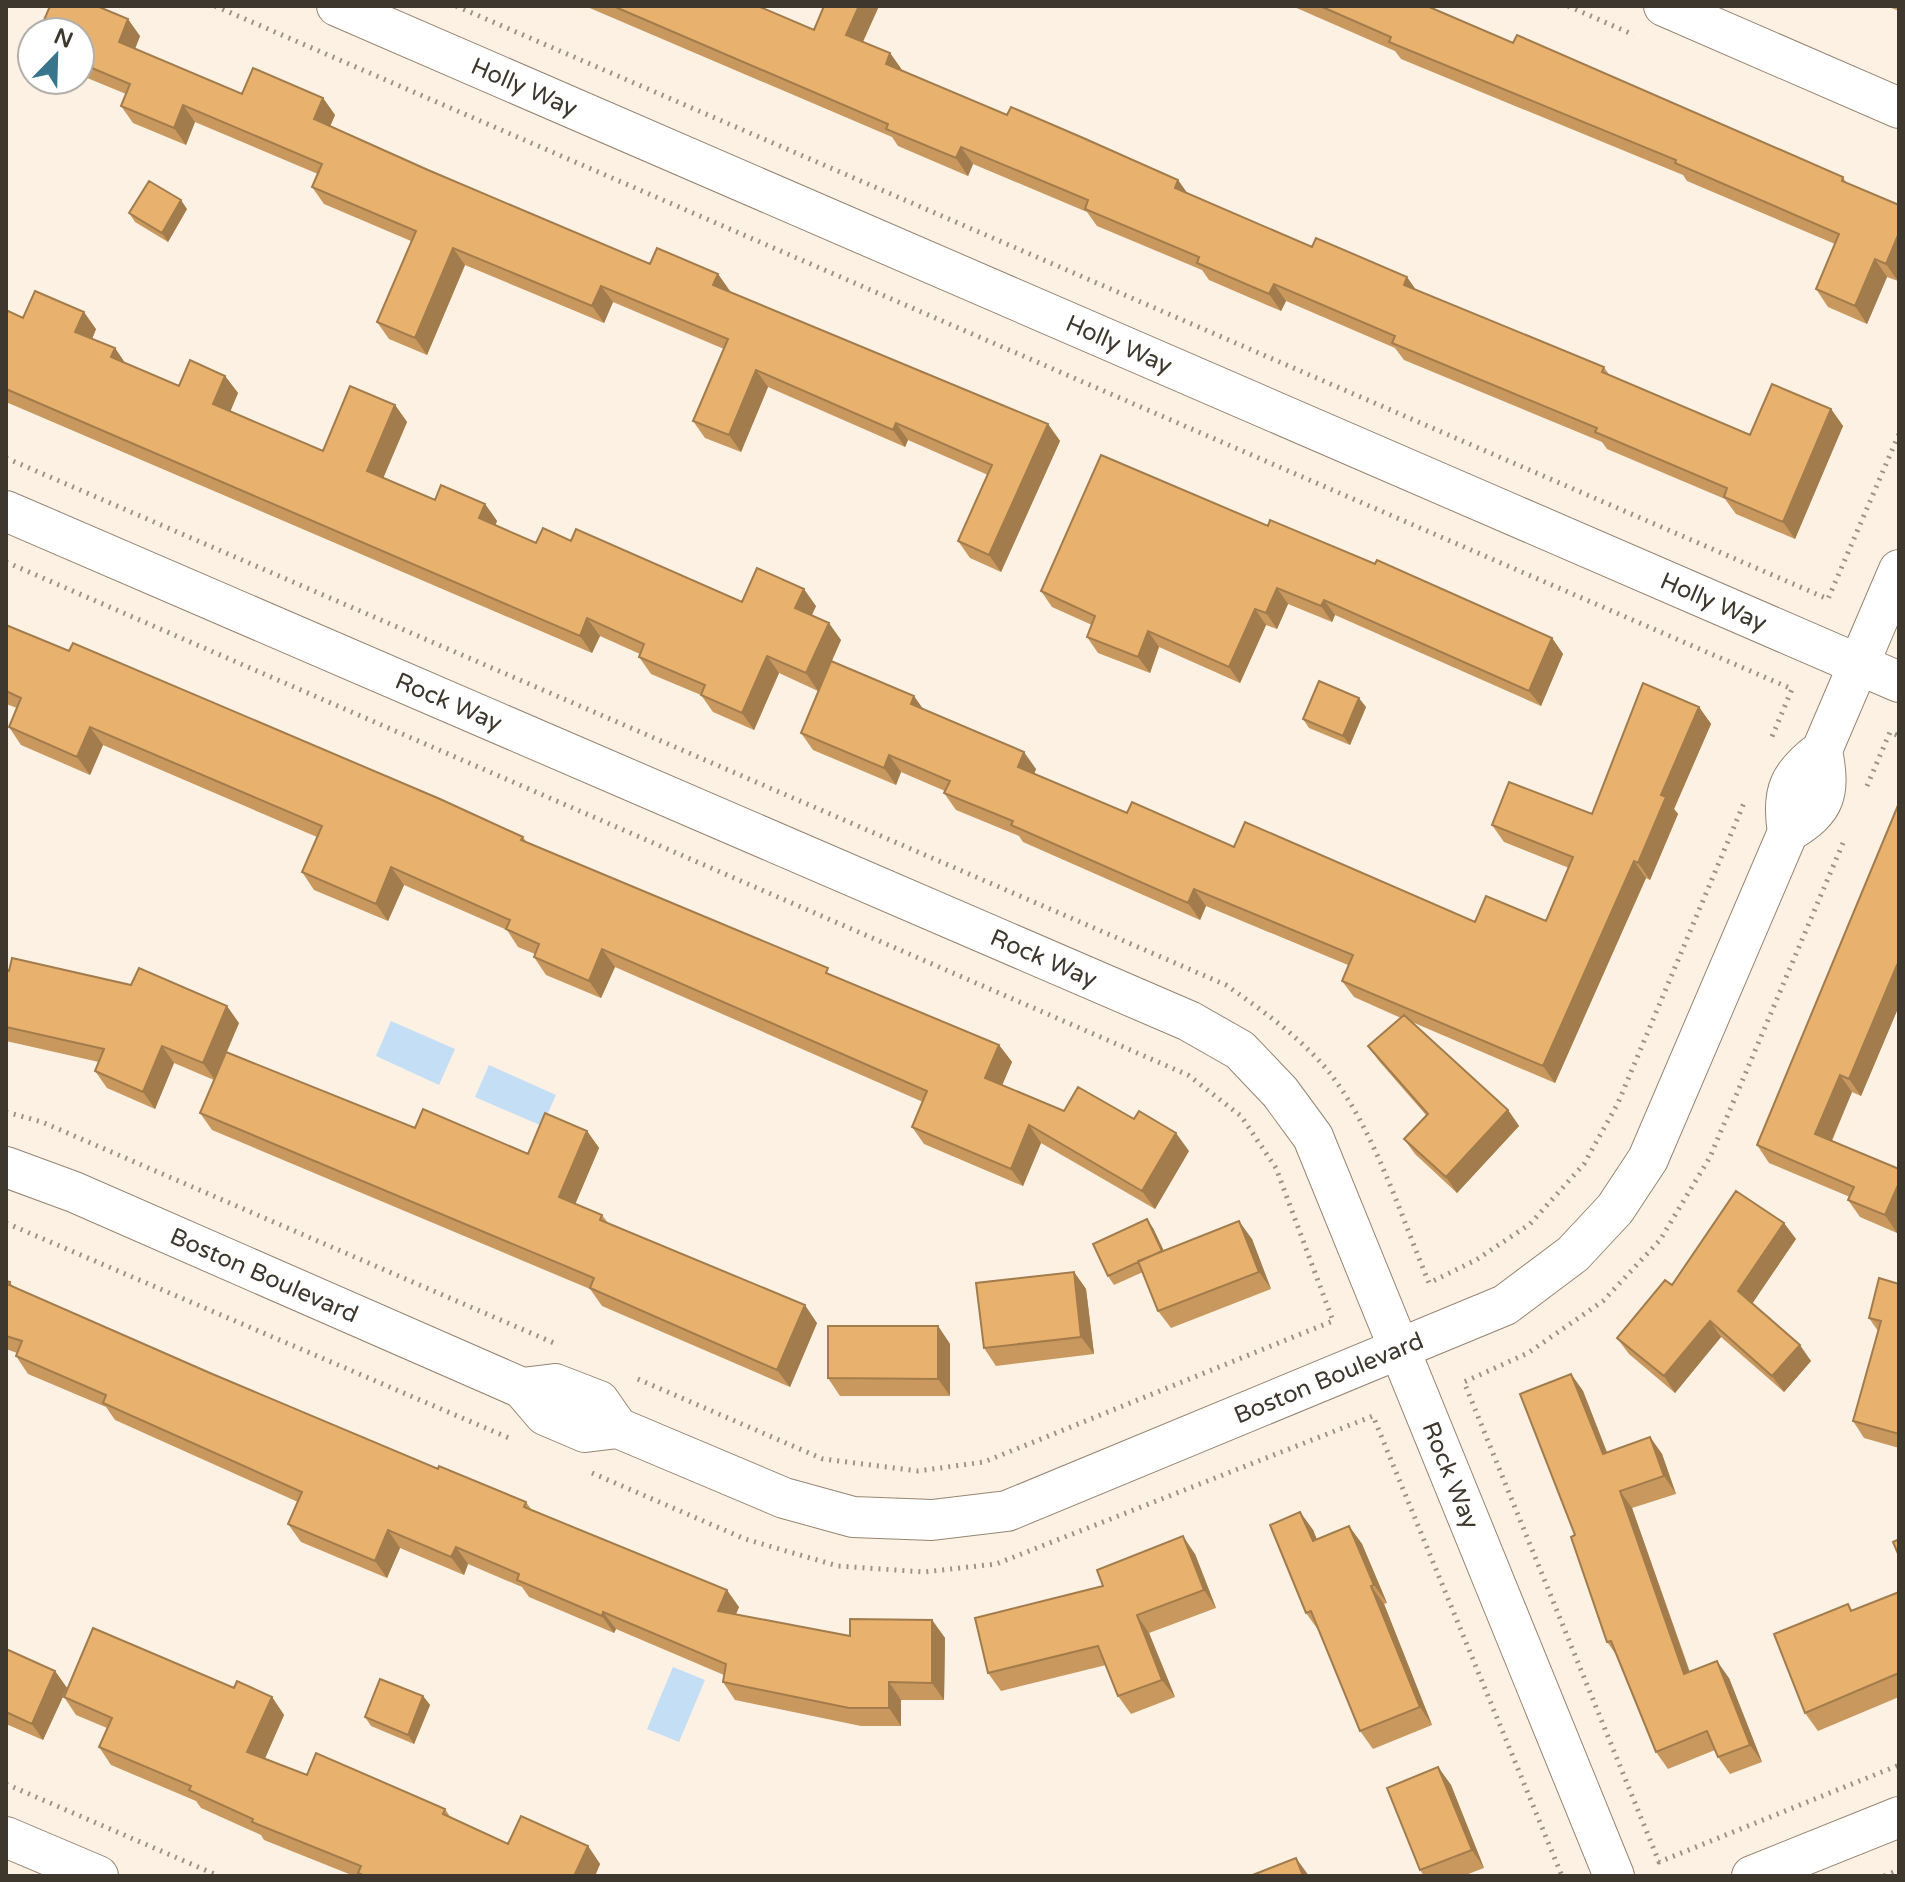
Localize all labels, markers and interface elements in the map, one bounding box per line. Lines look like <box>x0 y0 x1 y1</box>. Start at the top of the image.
north arrow <box>16 16 96 96</box>
text: N <box>50 23 77 54</box>
street label: Holly Way <box>467 51 582 123</box>
street label: Holly Way <box>1061 309 1177 380</box>
street label: Holly Way <box>1656 566 1771 638</box>
street label: Rock Way <box>391 666 506 738</box>
street label: Rock Way <box>986 923 1102 994</box>
street label: Boston Boulevard <box>166 1221 363 1329</box>
street label: Boston Boulevard <box>1230 1326 1428 1430</box>
street label: Rock Way <box>1416 1417 1486 1533</box>

